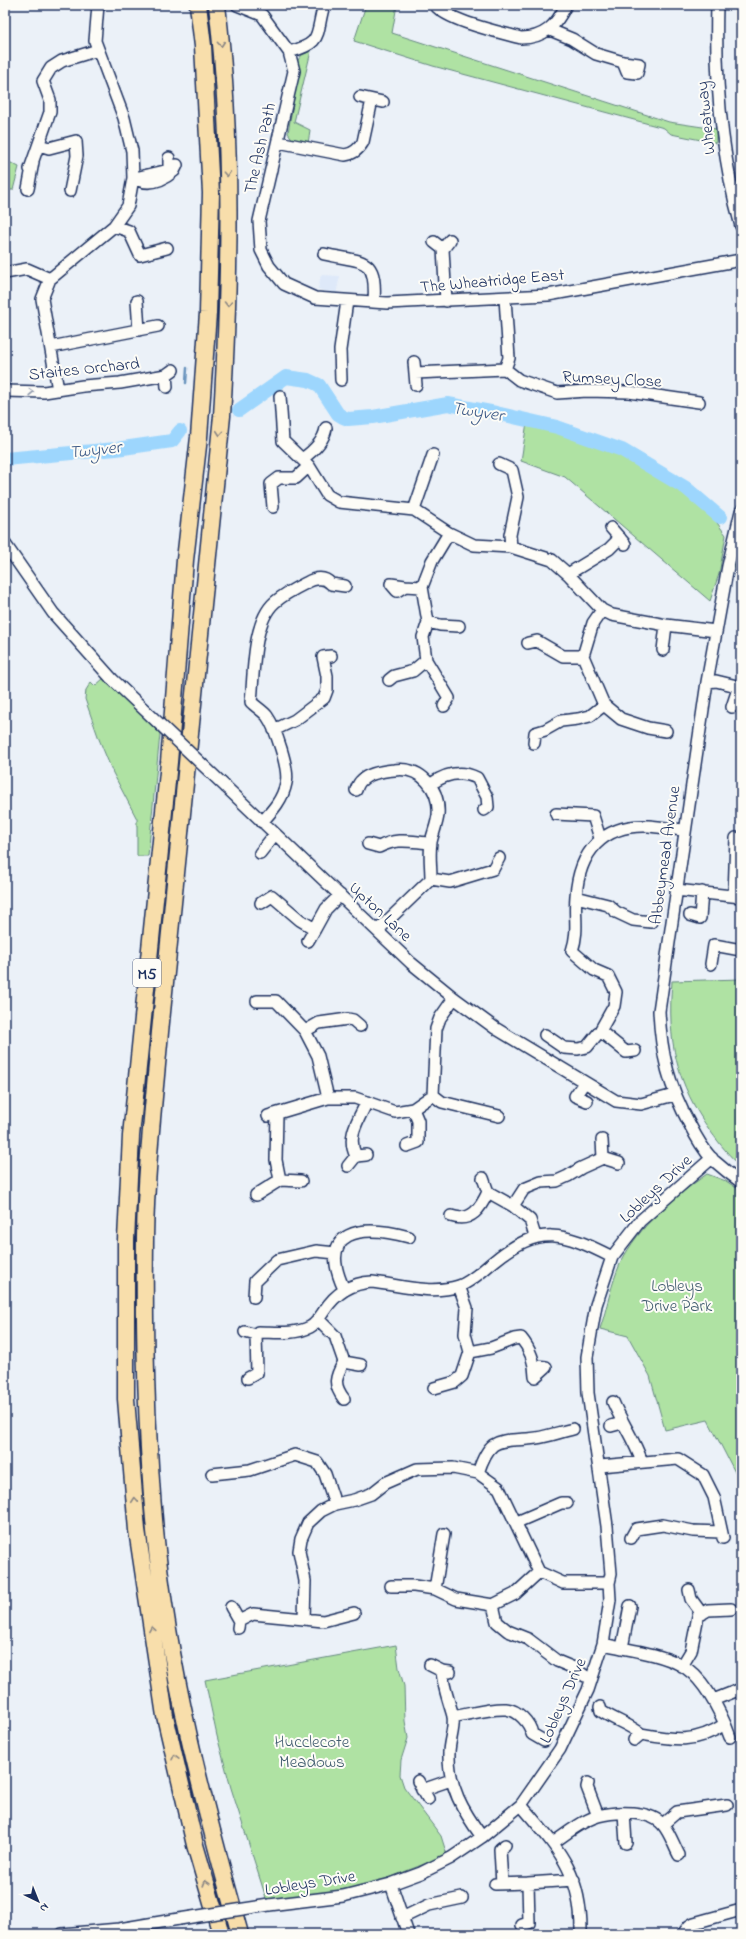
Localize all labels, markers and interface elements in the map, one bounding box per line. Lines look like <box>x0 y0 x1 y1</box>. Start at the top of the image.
one-way arrow <box>216 41 225 47</box>
street label: Wheatway <box>690 80 724 156</box>
street label: The Ash Path <box>238 100 283 196</box>
one-way arrow <box>223 171 232 177</box>
street label: The Wheatridge East <box>419 263 566 302</box>
one-way arrow <box>224 301 232 307</box>
street label: Staites Orchard <box>28 351 141 388</box>
street label: Rumsey Close <box>562 364 663 396</box>
one-way arrow <box>28 388 34 396</box>
water label: Twyver <box>450 396 508 430</box>
one-way arrow <box>216 430 225 436</box>
water label: Twyver <box>68 435 125 467</box>
street label: Abbeymead Avenue <box>643 784 689 926</box>
street label: Upton Lane <box>343 876 418 948</box>
road number: M5 <box>133 959 161 987</box>
street label: Lobleys Drive <box>614 1149 699 1230</box>
park label: Lobleys Drive Park <box>641 1274 713 1319</box>
one-way arrow <box>130 1497 139 1503</box>
one-way arrow <box>148 1626 157 1632</box>
street label: Lobleys Drive <box>533 1653 594 1748</box>
park label: Hucclecote Meadows <box>275 1730 350 1775</box>
one-way arrow <box>171 1754 179 1760</box>
street label: Lobleys Drive <box>263 1864 358 1904</box>
one-way arrow <box>202 1880 211 1887</box>
north arrow <box>18 1881 58 1921</box>
text: N <box>36 1899 52 1916</box>

